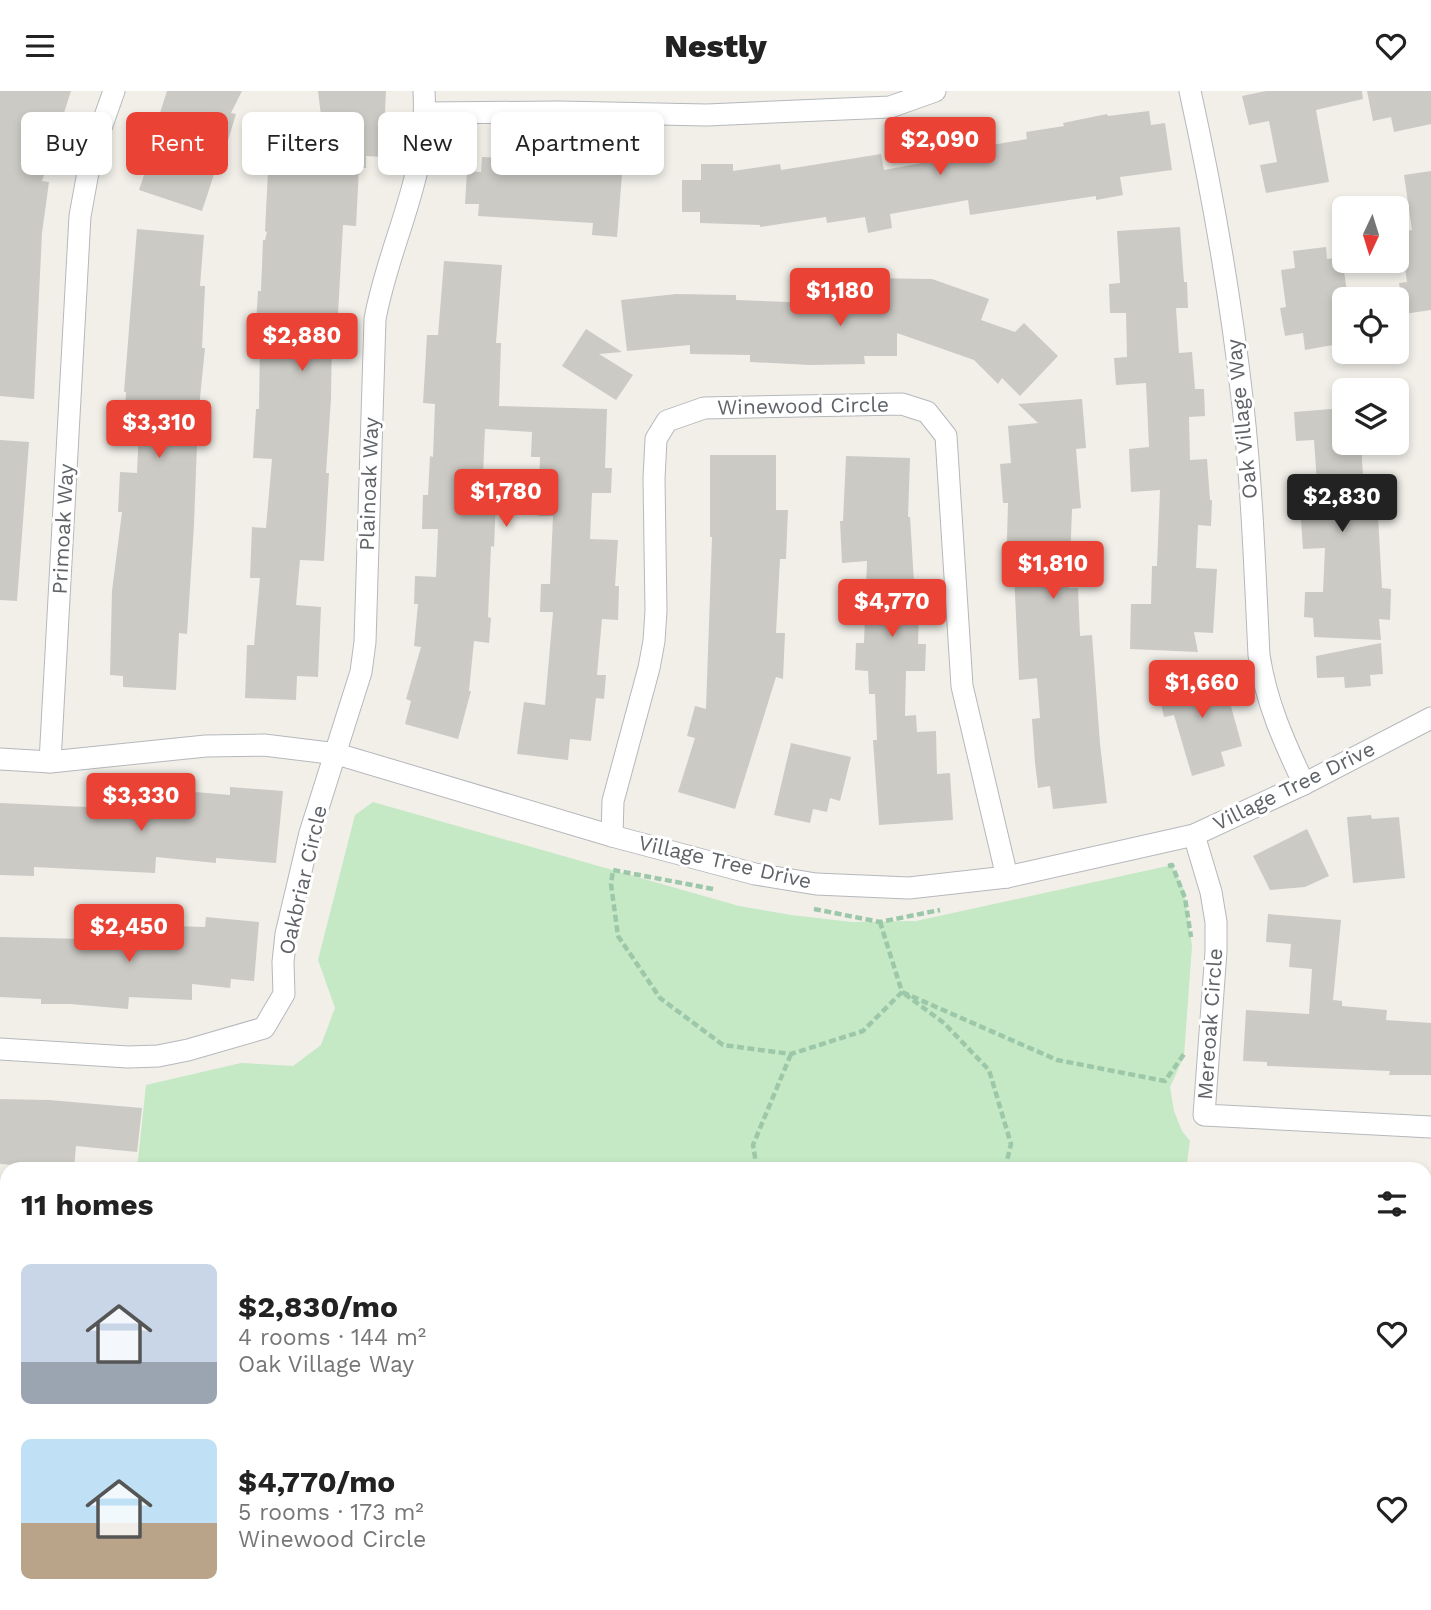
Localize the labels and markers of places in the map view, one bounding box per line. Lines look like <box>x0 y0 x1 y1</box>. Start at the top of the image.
pin: $2,090 <box>883 118 997 177</box>
pin: $1,180 <box>783 268 897 328</box>
pin: $2,880 <box>245 313 359 373</box>
pin: $3,310 <box>102 401 216 460</box>
pin: $1,780 <box>449 469 563 529</box>
pin: $2,830 <box>1285 475 1399 534</box>
pin: $1,810 <box>996 541 1110 601</box>
pin: $4,770 <box>835 580 949 639</box>
pin: $1,660 <box>1145 661 1259 720</box>
pin: $3,330 <box>84 773 198 833</box>
pin: $2,450 <box>72 905 186 964</box>

